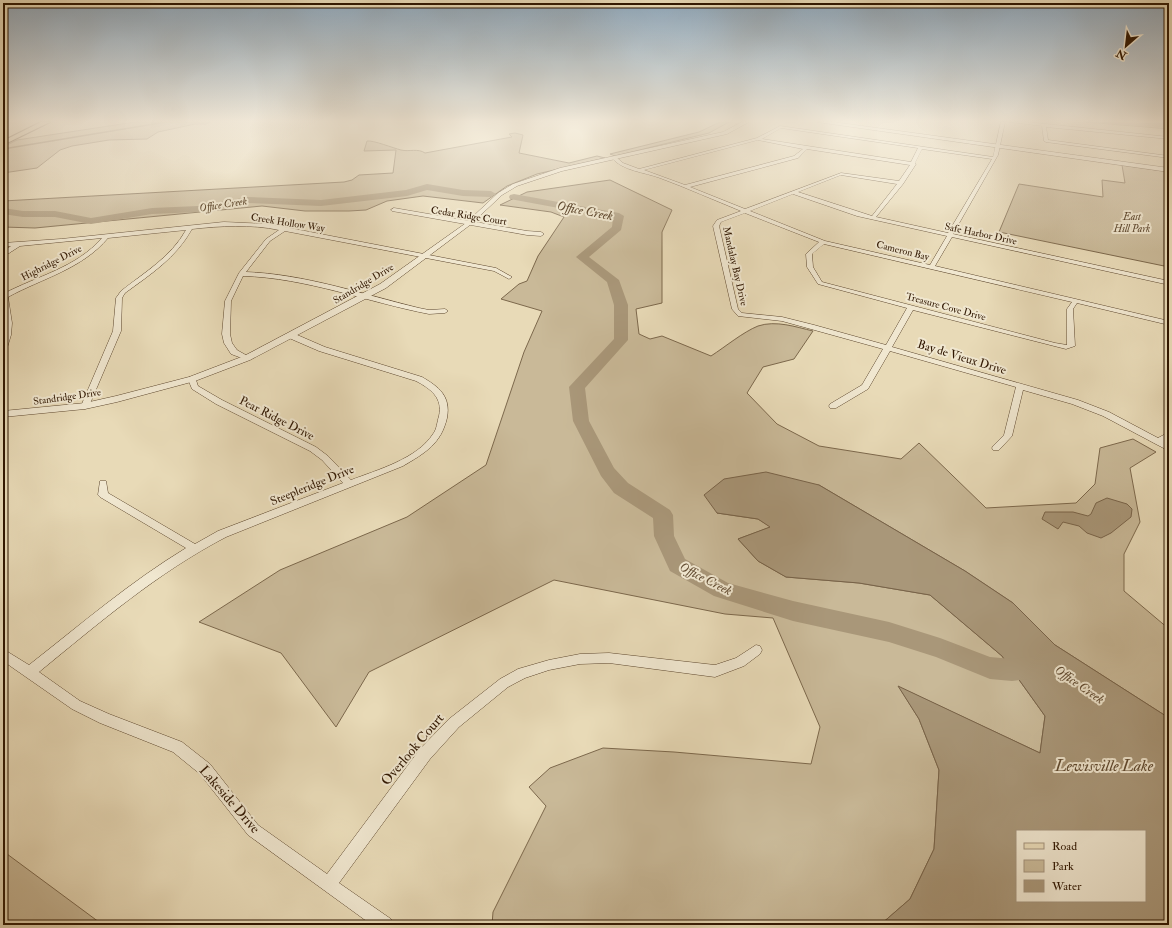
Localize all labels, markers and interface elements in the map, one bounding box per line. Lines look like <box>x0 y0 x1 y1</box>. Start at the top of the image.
north arrow <box>1106 26 1146 66</box>
text: N <box>1113 46 1130 63</box>
water label: Office Creek <box>198 194 248 215</box>
water label: Office Creek <box>555 198 614 224</box>
street label: Cedar Ridge Court <box>430 204 508 228</box>
street label: Creek Hollow Way <box>250 211 326 236</box>
park label: East Hill Park <box>1113 211 1150 235</box>
street label: Safe Harbor Drive <box>944 220 1018 248</box>
street label: Mandalay Bay Drive <box>719 225 750 307</box>
street label: Cameron Bay <box>875 239 931 264</box>
street label: Highridge Drive <box>19 242 84 283</box>
street label: Standridge Drive <box>331 261 396 307</box>
street label: Treasure Cove Drive <box>904 291 987 323</box>
street label: Bay de Vieux Drive <box>916 337 1008 378</box>
street label: Standridge Drive <box>32 386 102 408</box>
street label: Pear Ridge Drive <box>237 393 317 444</box>
street label: Steepleridge Drive <box>268 462 356 509</box>
water label: Office Creek <box>677 559 735 599</box>
water label: Office Creek <box>1052 662 1107 708</box>
street label: Overlook Court <box>377 709 448 789</box>
water label: Lewisville Lake <box>1054 756 1154 776</box>
street label: Lakeside Drive <box>196 762 264 837</box>
legend <box>1016 830 1146 902</box>
text: Road <box>1052 839 1077 854</box>
text: Park <box>1052 859 1074 874</box>
text: Water <box>1051 879 1082 894</box>

